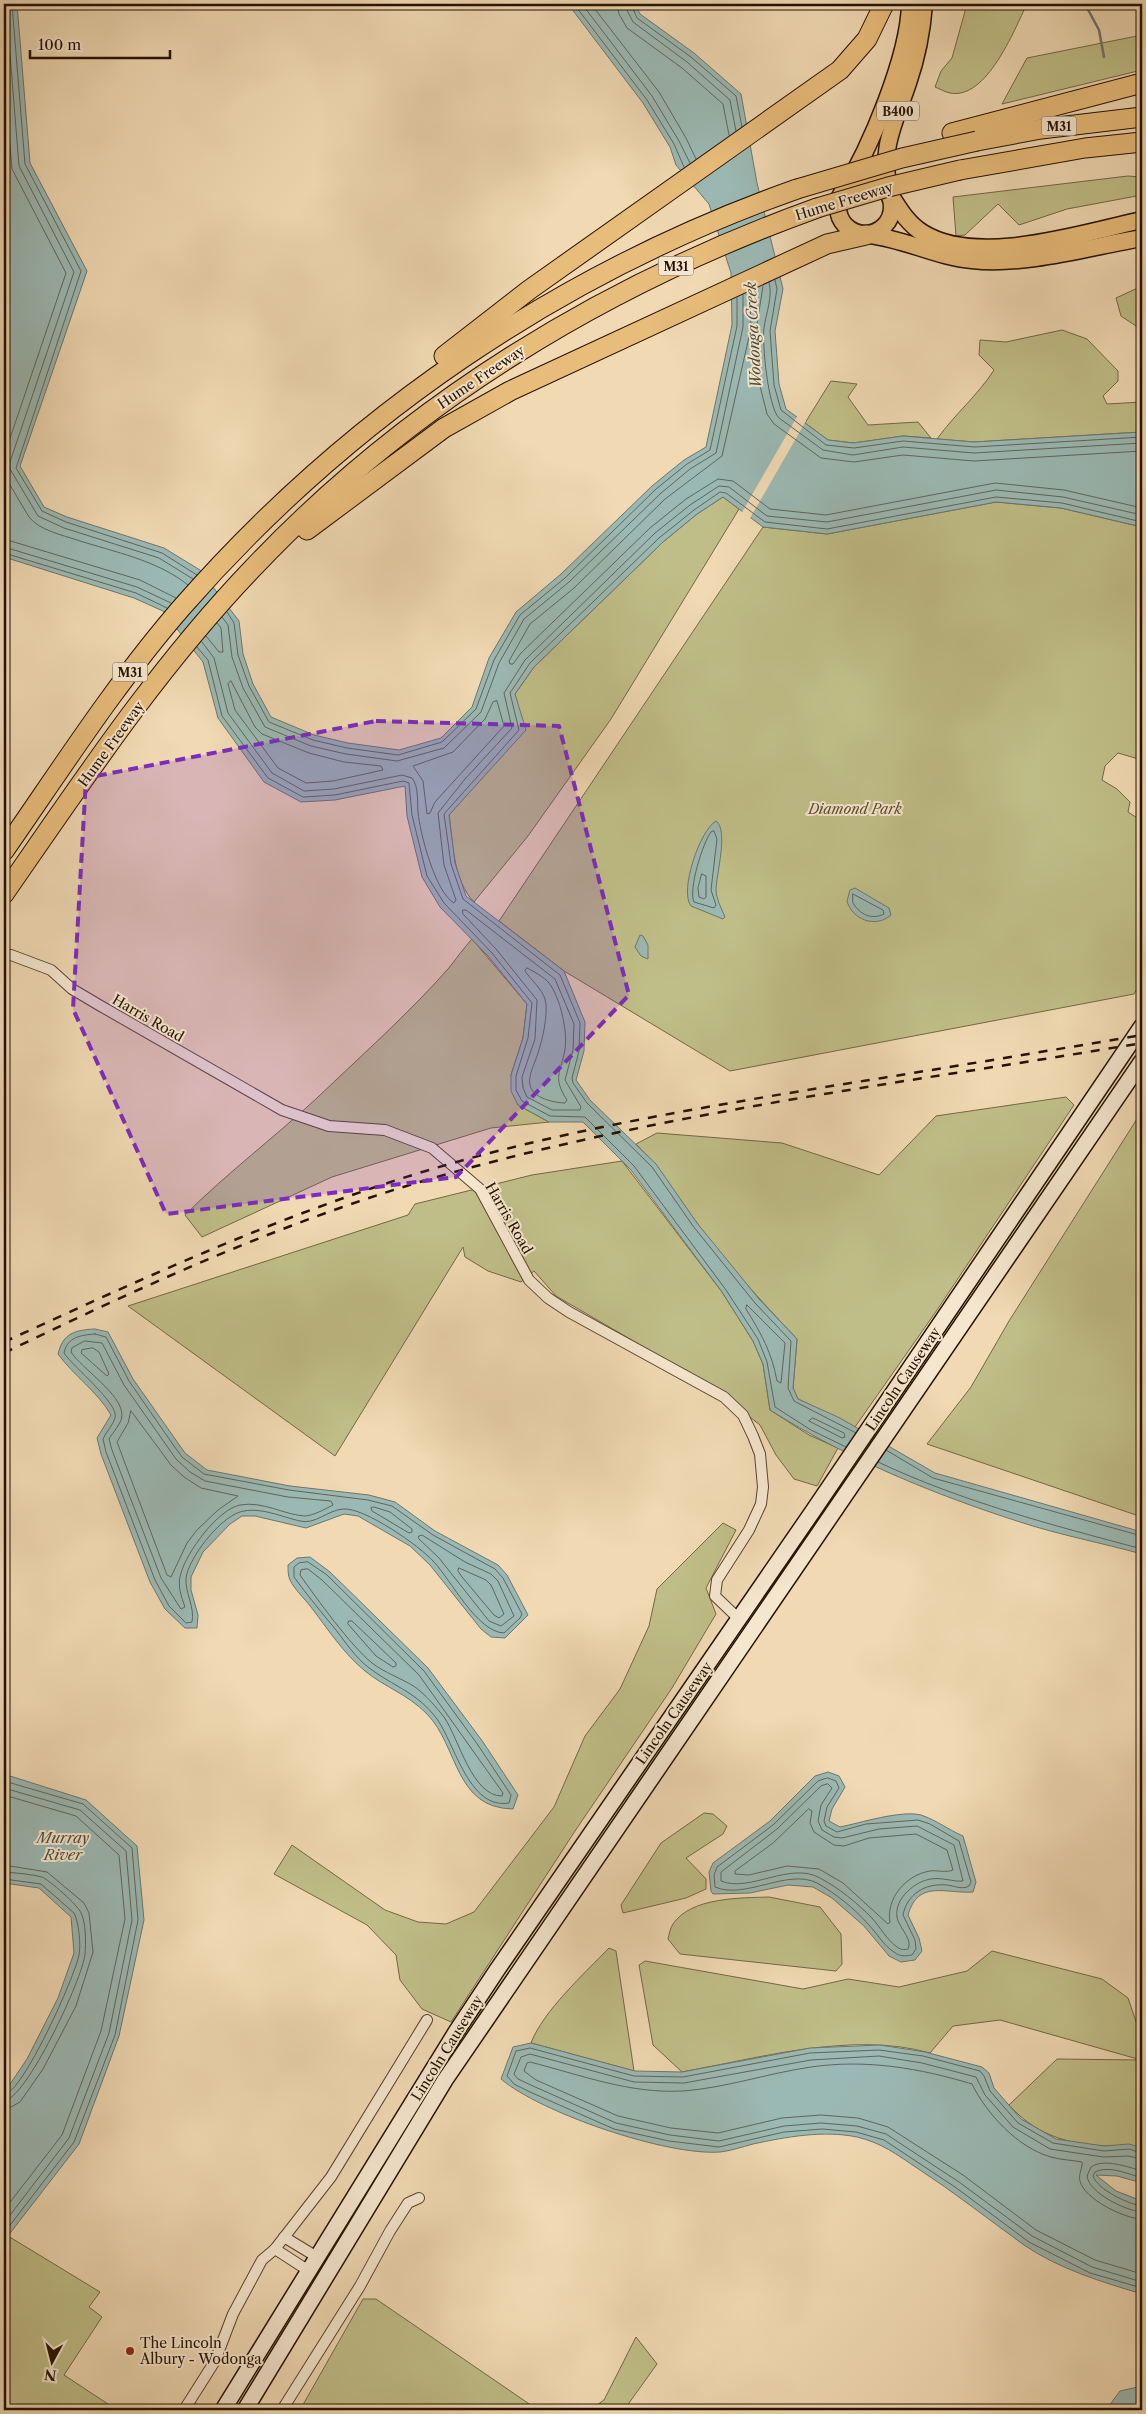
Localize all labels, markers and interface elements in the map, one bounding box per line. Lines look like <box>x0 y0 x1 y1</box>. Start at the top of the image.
scale bar <box>30 28 170 60</box>
text: 100 m <box>38 35 81 54</box>
road number: B400 <box>877 102 919 120</box>
road number: M31 <box>1042 116 1076 136</box>
street label: Hume Freeway <box>793 178 895 224</box>
road number: M31 <box>658 256 694 276</box>
water label: Wodonga Creek <box>741 281 765 389</box>
street label: Hume Freeway <box>434 341 528 413</box>
road number: M31 <box>112 662 148 682</box>
street label: Hume Freeway <box>74 698 148 790</box>
park label: Diamond Park <box>807 800 902 818</box>
street label: Harris Road <box>109 990 187 1046</box>
street label: Harris Road <box>481 1179 537 1257</box>
street label: Lincoln Causeway <box>862 1324 944 1434</box>
street label: Lincoln Causeway <box>632 1658 716 1768</box>
water label: Murray River <box>35 1828 90 1864</box>
street label: Lincoln Causeway <box>407 1992 487 2104</box>
place label: The Lincoln Albury - Wodonga <box>139 2334 262 2368</box>
north arrow <box>28 2336 78 2386</box>
marker: The Lincoln Albury - Wodonga <box>124 2345 136 2357</box>
text: N <box>43 2365 58 2385</box>

